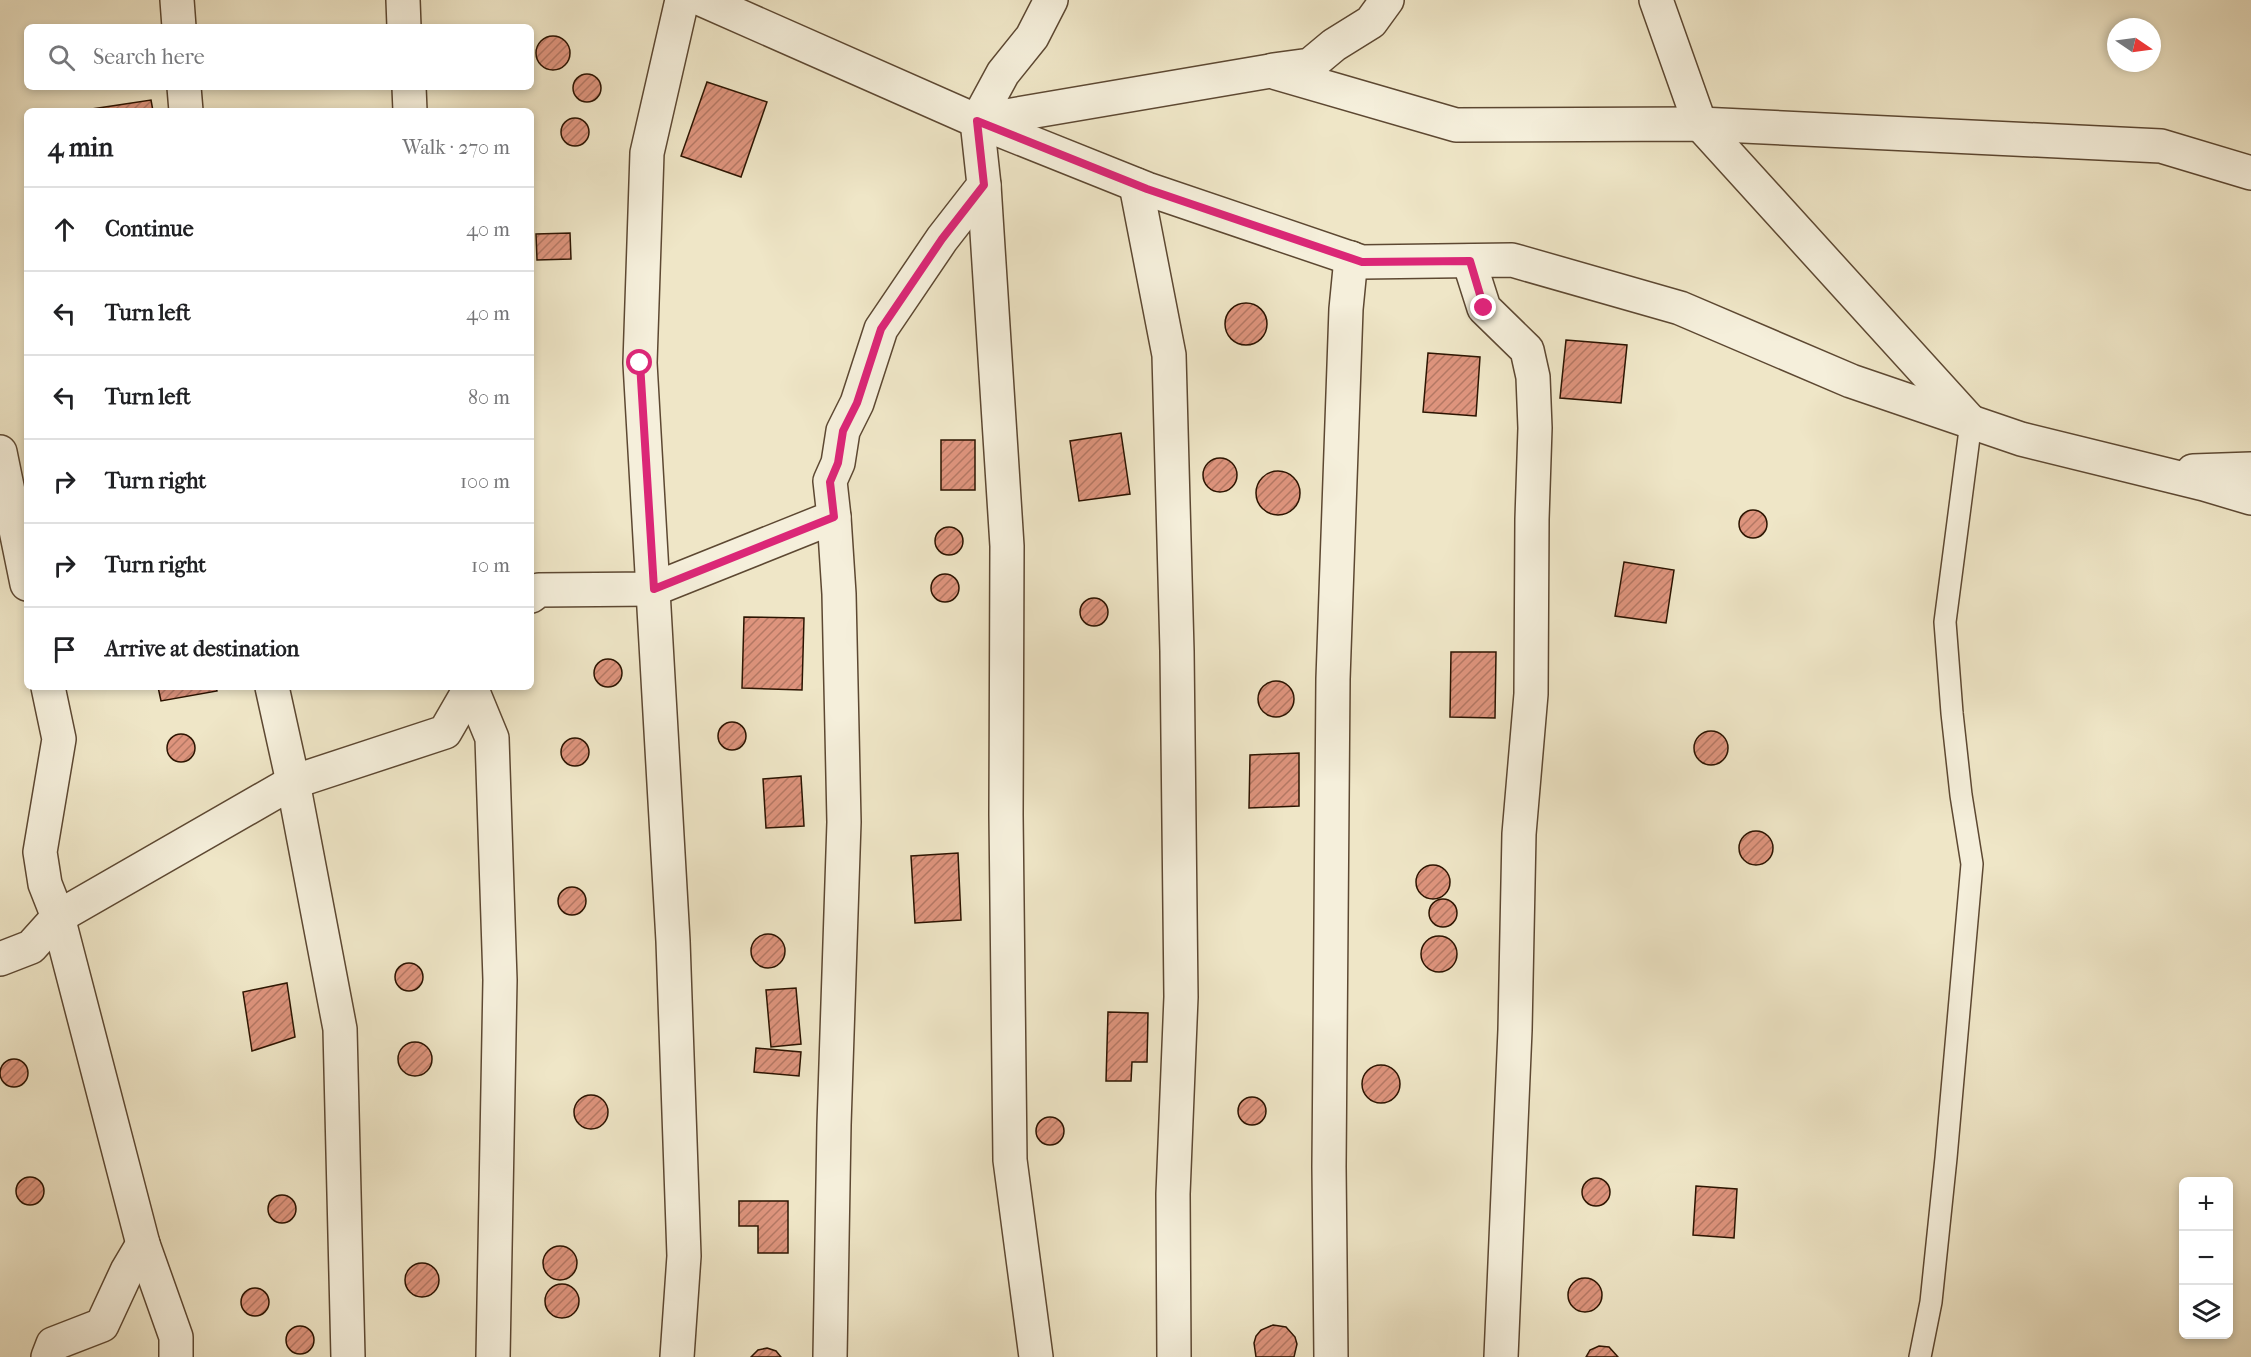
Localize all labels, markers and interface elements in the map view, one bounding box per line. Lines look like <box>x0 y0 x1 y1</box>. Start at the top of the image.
north arrow <box>2107 18 2161 72</box>
search box <box>24 24 534 90</box>
icon: search <box>45 41 78 74</box>
text: Search here <box>93 44 205 70</box>
text: 4 min <box>48 132 113 163</box>
text: Walk · 270 m <box>402 136 510 159</box>
icon: ahead <box>48 213 81 246</box>
text: Continue <box>105 216 194 242</box>
text: 40 m <box>466 218 510 241</box>
route end <box>1470 294 1496 320</box>
icon: left <box>48 297 81 330</box>
text: Turn left <box>105 300 191 326</box>
text: 40 m <box>466 302 510 325</box>
route start <box>626 349 652 375</box>
icon: left <box>48 381 81 414</box>
text: Turn left <box>105 384 191 410</box>
text: 80 m <box>468 386 510 409</box>
icon: right <box>48 465 81 498</box>
text: Turn right <box>105 468 206 494</box>
text: 100 m <box>460 470 510 493</box>
icon: right <box>48 549 81 582</box>
text: Turn right <box>105 552 206 578</box>
text: 10 m <box>471 554 510 577</box>
icon: arrive <box>48 633 81 666</box>
text: Arrive at destination <box>105 636 299 662</box>
map controls <box>2179 1177 2233 1339</box>
button: + <box>2179 1177 2233 1231</box>
button: − <box>2179 1231 2233 1285</box>
button: layers <box>2179 1285 2233 1339</box>

